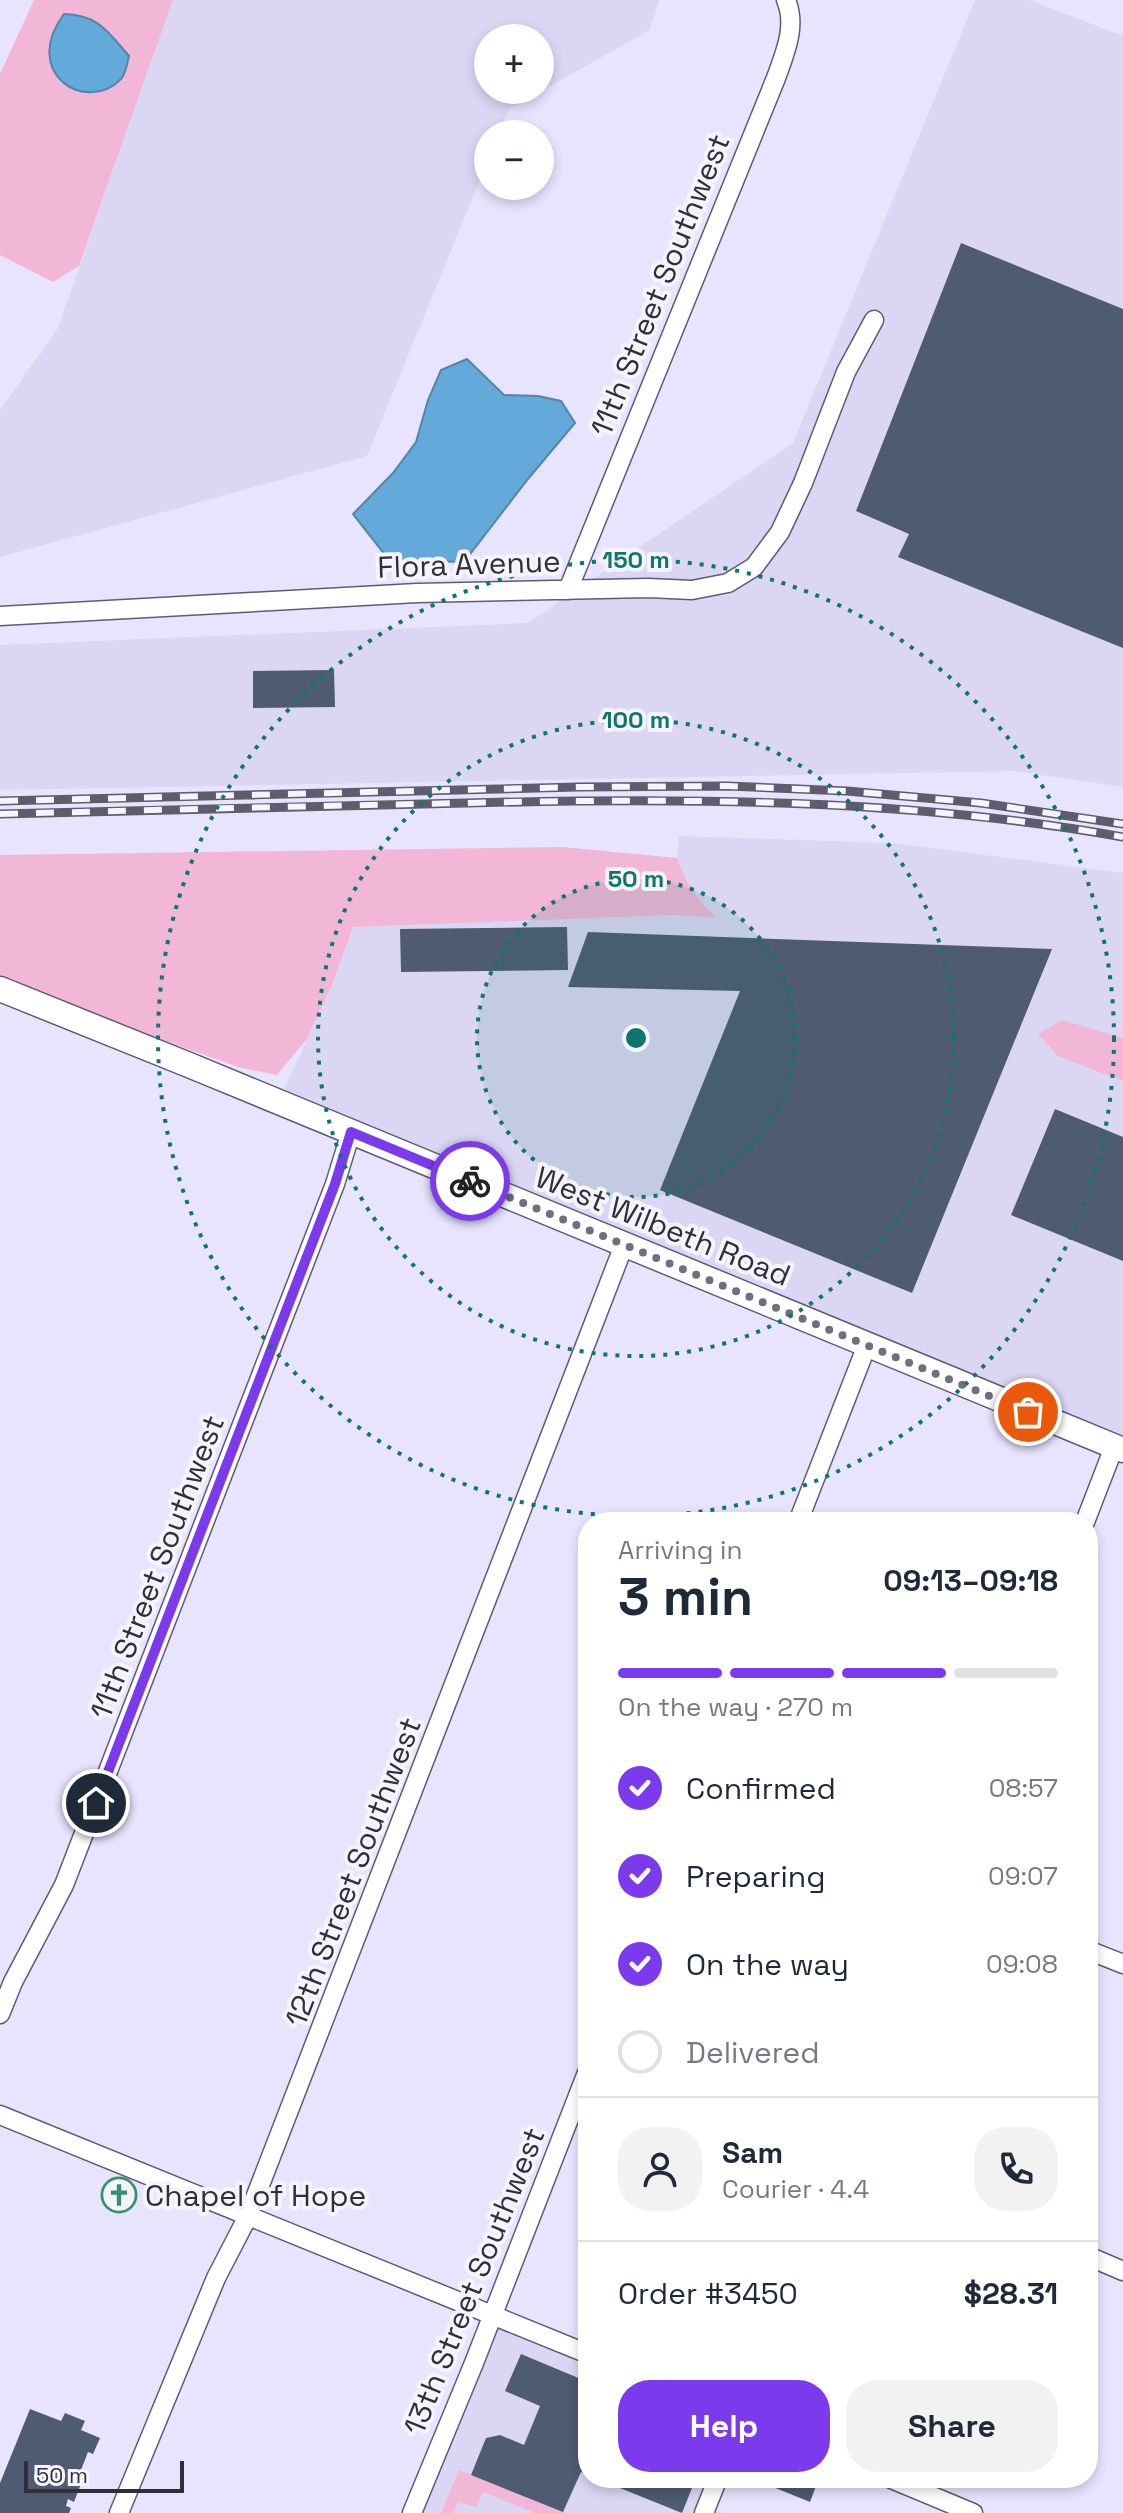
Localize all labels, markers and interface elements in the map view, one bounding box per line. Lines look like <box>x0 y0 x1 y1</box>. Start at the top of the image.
map controls <box>474 24 554 200</box>
button: + <box>474 24 554 104</box>
button: − <box>474 120 554 200</box>
street label: 11th Street Southwest <box>582 128 738 442</box>
street label: Flora Avenue <box>377 541 561 587</box>
text: 150 m <box>602 544 670 575</box>
text: 100 m <box>602 704 670 735</box>
text: 50 m <box>608 863 664 894</box>
centre of rings <box>622 1024 650 1052</box>
courier <box>430 1141 510 1221</box>
street label: West Wilbeth Road <box>530 1157 796 1295</box>
icon: bike <box>448 1159 492 1203</box>
pin <box>994 1378 1062 1446</box>
icon: bag <box>1006 1390 1050 1434</box>
street label: 11th Street Southwest <box>81 1410 233 1724</box>
text: Arriving in <box>618 1533 742 1567</box>
text: 09:13–09:18 <box>883 1561 1058 1600</box>
text: 3 min <box>618 1564 753 1630</box>
text: On the way · 270 m <box>618 1690 853 1724</box>
street label: 12th Street Southwest <box>276 1712 430 2032</box>
icon: check <box>618 1766 662 1810</box>
pin <box>62 1769 130 1837</box>
text: Confirmed <box>686 1769 836 1808</box>
text: 08:57 <box>989 1771 1058 1805</box>
icon: home <box>74 1781 118 1825</box>
icon: check <box>618 1854 662 1898</box>
text: Preparing <box>686 1857 825 1896</box>
text: 09:07 <box>988 1859 1058 1893</box>
icon: check <box>618 1942 662 1986</box>
text: On the way <box>686 1945 849 1984</box>
text: 09:08 <box>986 1947 1058 1981</box>
text: Delivered <box>686 2033 820 2072</box>
street label: 13th Street Southwest <box>394 2122 554 2440</box>
button: person <box>618 2127 702 2211</box>
button: phone <box>974 2127 1058 2211</box>
text: Sam <box>722 2133 783 2172</box>
text: Courier · 4.4 <box>722 2172 869 2206</box>
church icon: Chapel of Hope <box>100 2176 138 2214</box>
place label: Chapel of Hope <box>145 2176 366 2215</box>
text: Order #3450 <box>618 2274 798 2313</box>
text: $28.31 <box>964 2274 1058 2313</box>
button: Help <box>618 2380 830 2472</box>
button: Share <box>846 2380 1058 2472</box>
scale bar <box>24 2457 184 2493</box>
text: 50 m <box>36 2461 88 2489</box>

